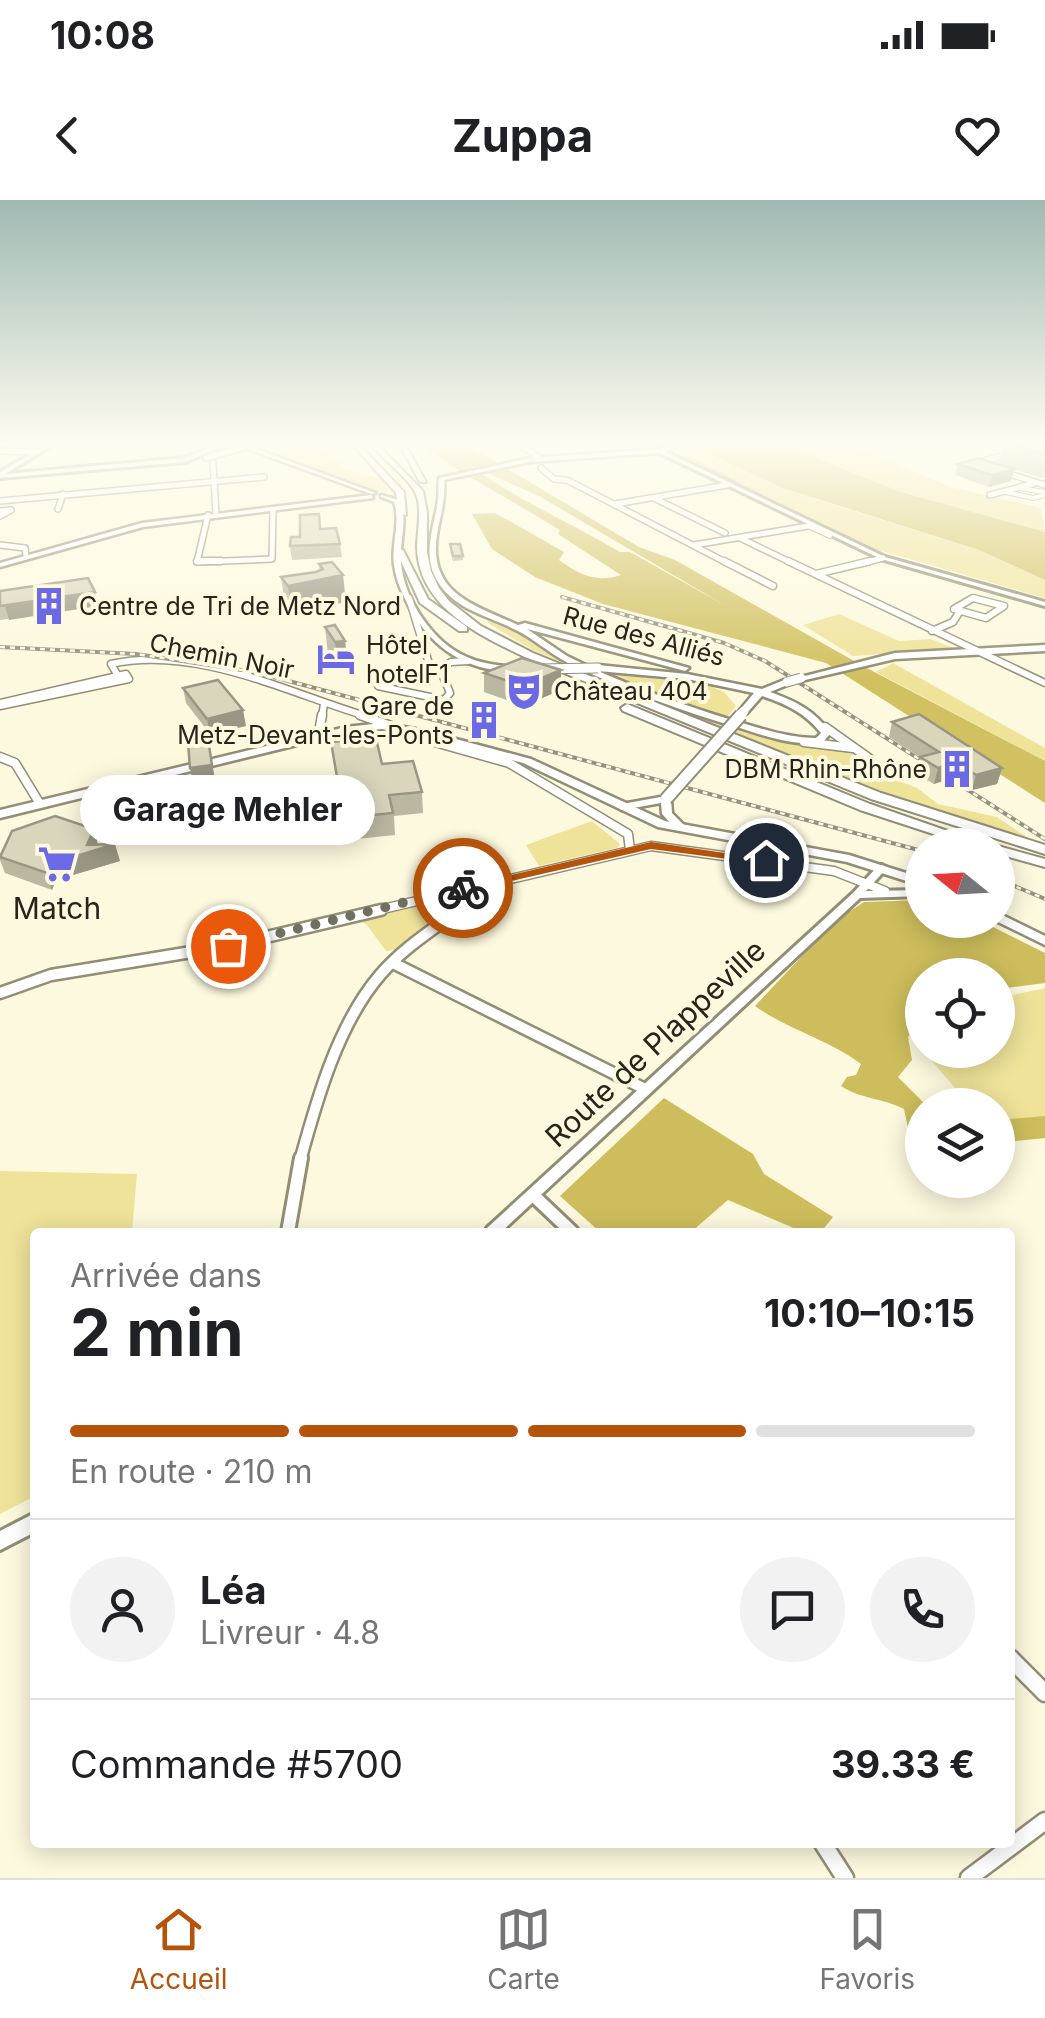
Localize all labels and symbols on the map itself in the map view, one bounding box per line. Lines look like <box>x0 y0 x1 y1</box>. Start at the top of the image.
building icon: Centre de Tri de Metz Nord <box>28 585 70 627</box>
place label: Centre de Tri de Metz Nord <box>79 591 401 621</box>
street label: Rue des Alliés <box>560 600 728 672</box>
street label: Chemin Noir <box>147 627 297 685</box>
place label: Hôtel hotelF1 <box>366 630 449 689</box>
hotel icon: Hôtel hotelF1 <box>315 638 357 680</box>
theatre icon: Château 404 <box>503 670 545 712</box>
place label: Château 404 <box>554 676 708 706</box>
place label: Gare de Metz-Devant-les-Ponts <box>177 691 454 750</box>
building icon: Gare de Metz-Devant-les-Ponts <box>463 699 505 741</box>
building icon: DBM Rhin-Rhône <box>936 748 978 790</box>
place label: DBM Rhin-Rhône <box>725 754 927 784</box>
callout: Garage Mehler <box>80 776 376 846</box>
pin <box>724 818 809 903</box>
north arrow <box>905 828 1015 938</box>
courier <box>413 838 513 938</box>
supermarket icon: Match <box>36 843 78 885</box>
place label: Match <box>13 890 101 926</box>
pin <box>186 904 271 989</box>
street label: Route de Plappeville <box>538 932 772 1154</box>

